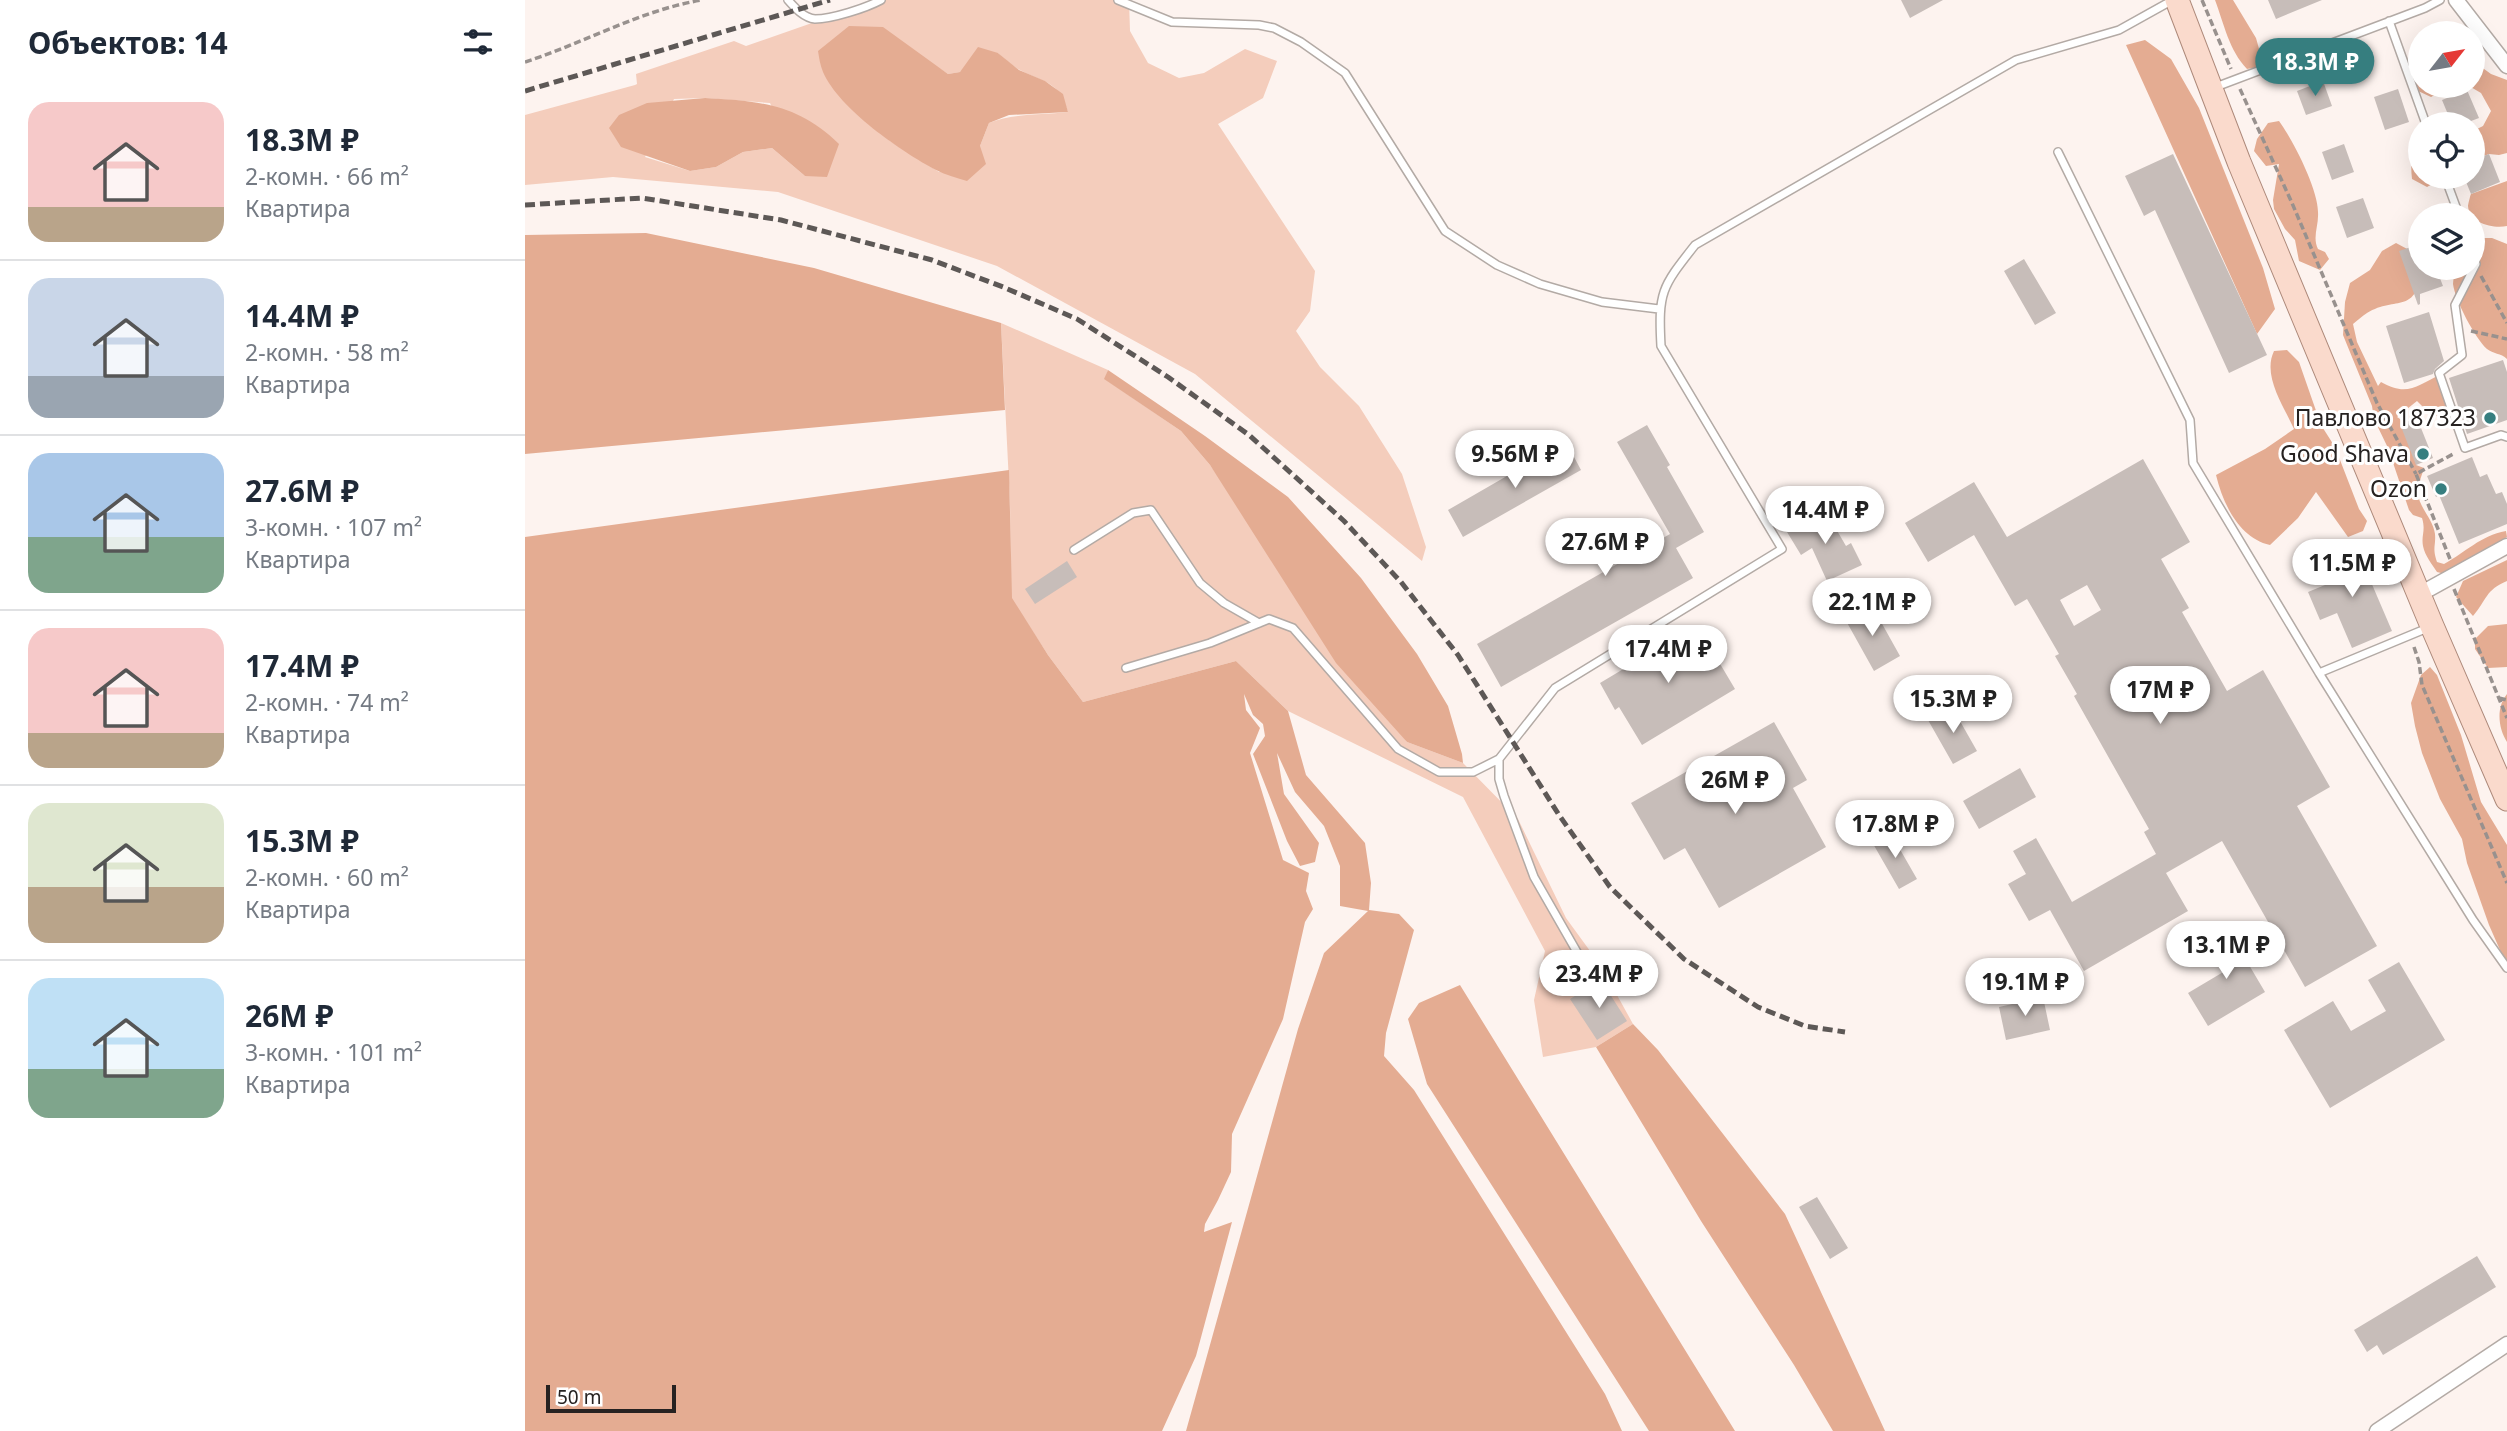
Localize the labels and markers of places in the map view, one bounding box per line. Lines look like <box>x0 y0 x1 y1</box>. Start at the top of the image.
pin: 18.3M ₽ <box>2250 38 2380 98</box>
place label: Павлово 187323 <box>2295 401 2476 433</box>
marker: Павлово 187323 <box>2482 410 2498 426</box>
pin: 9.56M ₽ <box>1450 430 1580 490</box>
place label: Good Shava <box>2280 437 2409 469</box>
marker: Good Shava <box>2415 446 2431 462</box>
place label: Ozon <box>2370 472 2427 504</box>
marker: Ozon <box>2433 481 2449 497</box>
pin: 14.4M ₽ <box>1760 486 1890 546</box>
pin: 27.6M ₽ <box>1540 518 1670 578</box>
pin: 11.5M ₽ <box>2287 540 2417 599</box>
pin: 22.1M ₽ <box>1807 578 1937 638</box>
pin: 17.4M ₽ <box>1603 626 1733 685</box>
pin: 17M ₽ <box>2111 666 2209 726</box>
pin: 15.3M ₽ <box>1888 676 2018 735</box>
pin: 26M ₽ <box>1686 756 1784 816</box>
pin: 17.8M ₽ <box>1830 800 1960 860</box>
pin: 13.1M ₽ <box>2161 922 2291 981</box>
pin: 23.4M ₽ <box>1534 950 1664 1010</box>
pin: 19.1M ₽ <box>1960 958 2090 1018</box>

